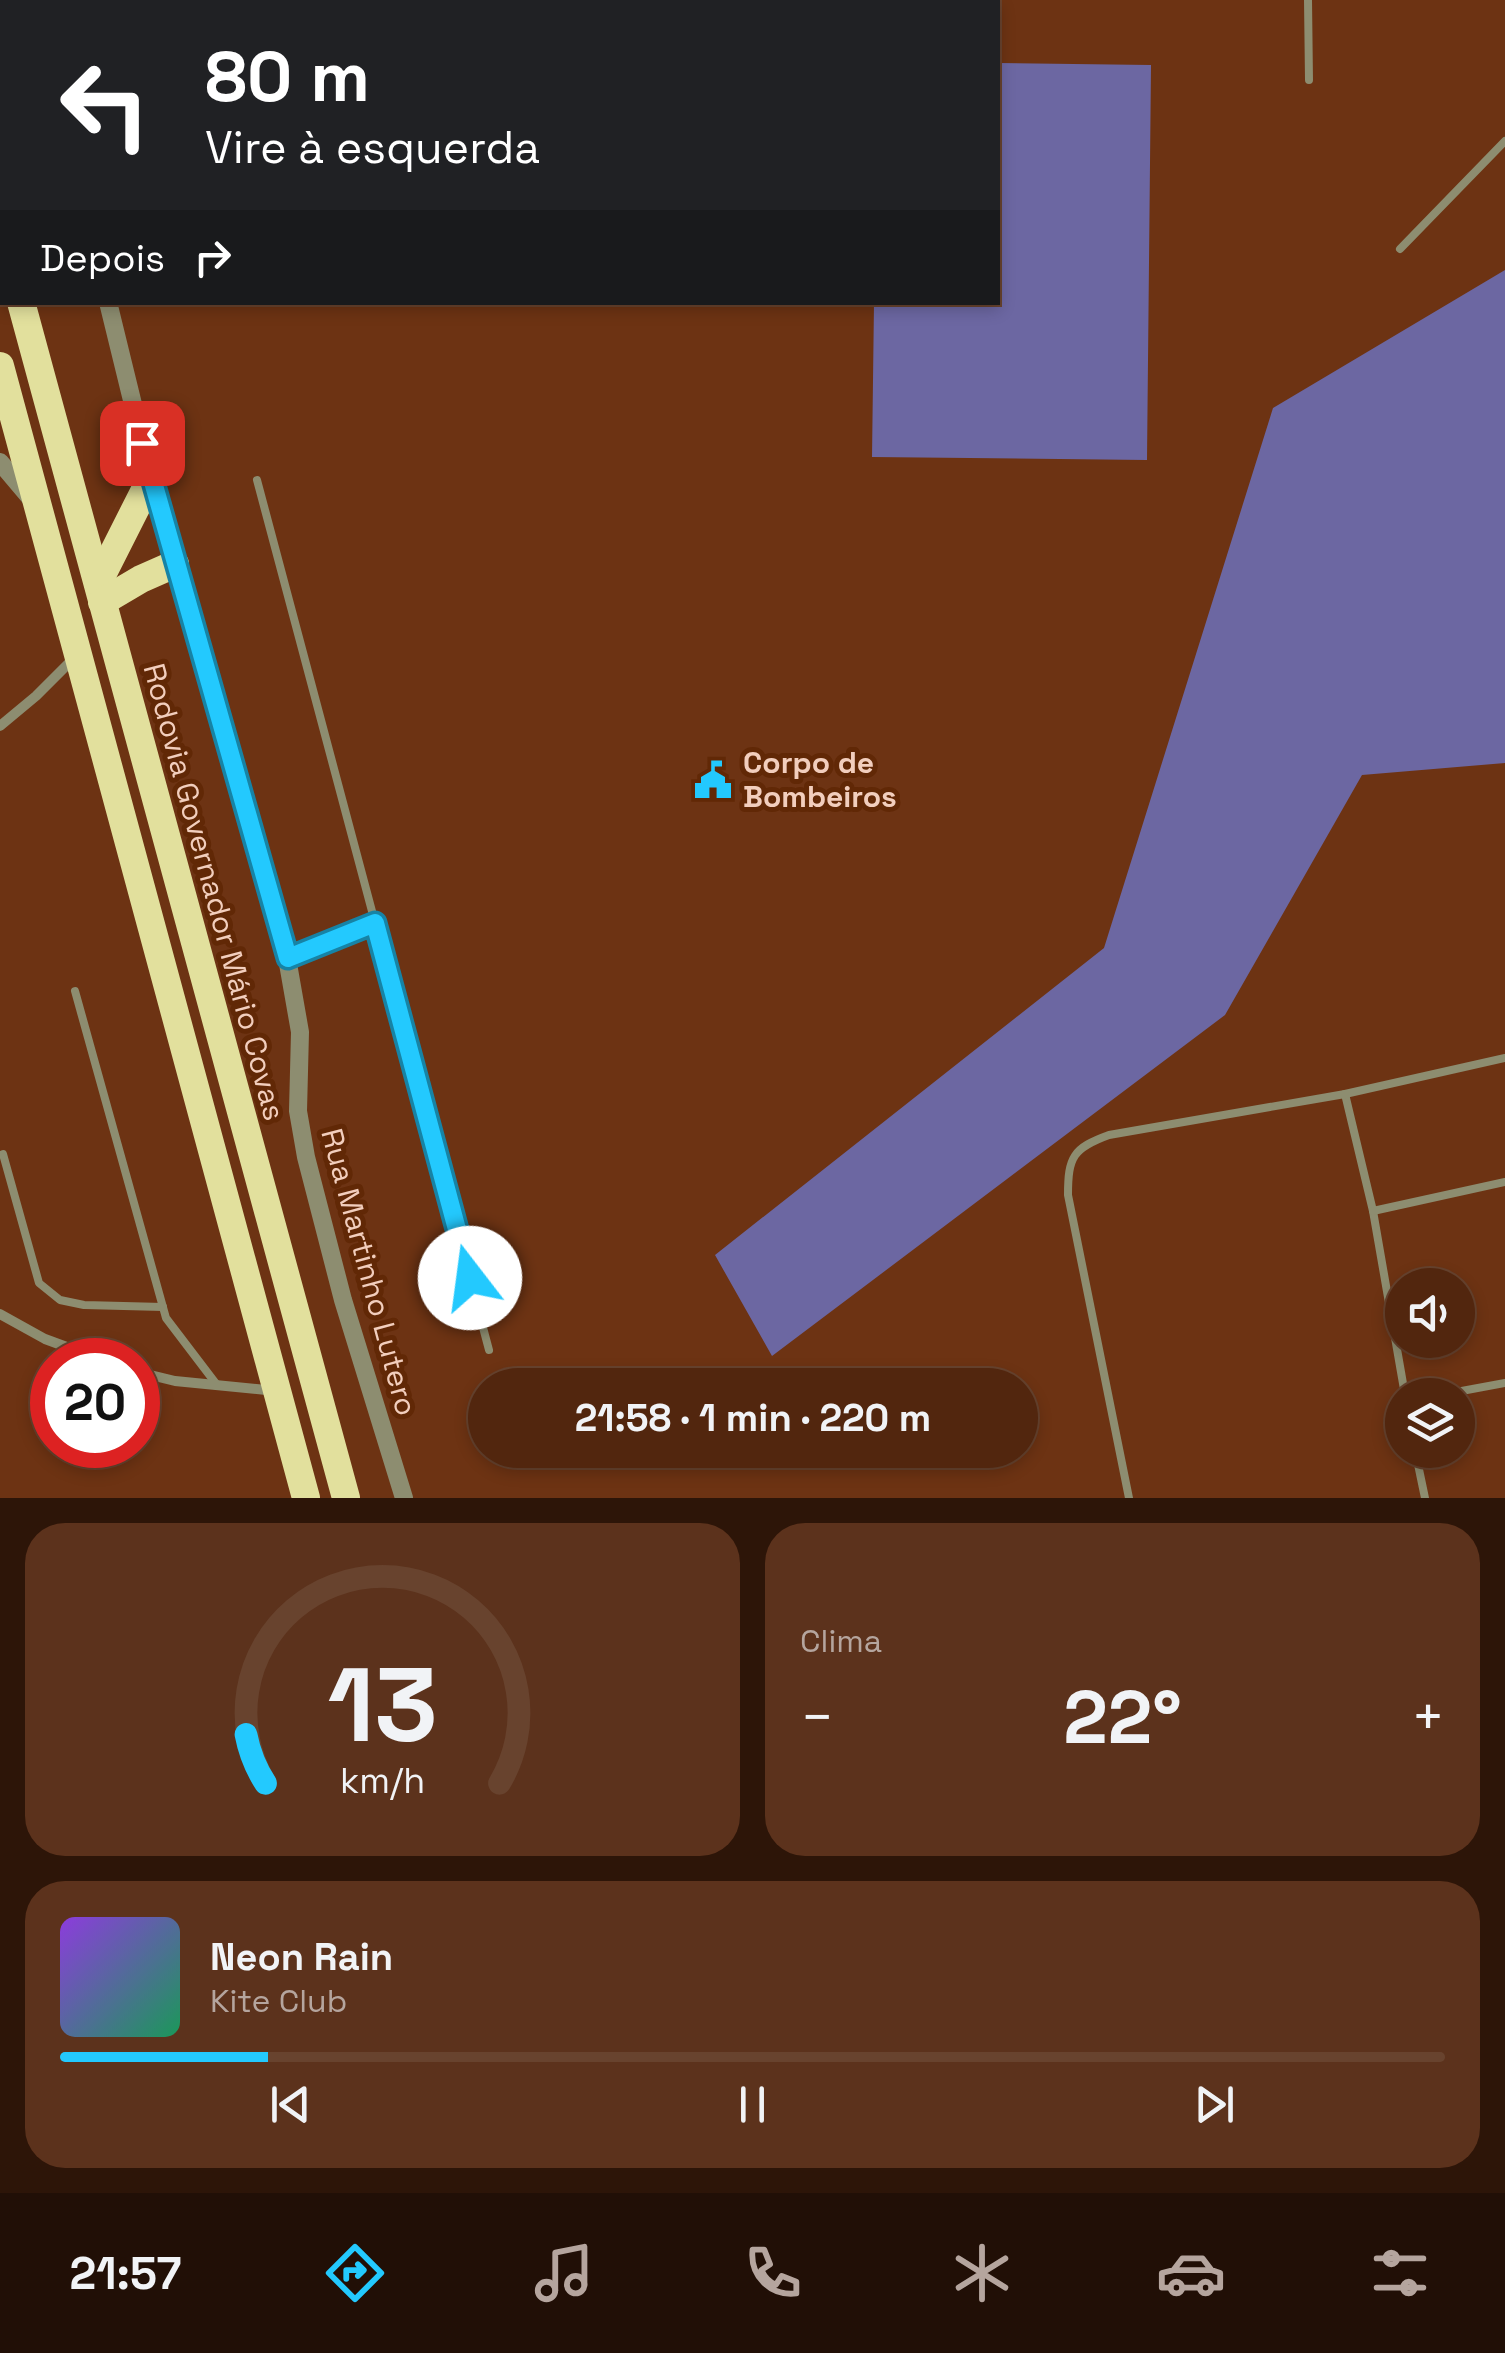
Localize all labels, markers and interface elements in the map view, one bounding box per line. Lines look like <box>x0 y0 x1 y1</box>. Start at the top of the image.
text: 80 m <box>205 32 370 121</box>
icon: left <box>40 40 170 170</box>
text: Vire à esquerda <box>205 119 540 176</box>
icon: right <box>185 230 240 285</box>
text: Depois <box>40 234 165 282</box>
pin <box>100 401 185 486</box>
icon: arrive <box>115 416 170 471</box>
street label: Rodovia Governador Mário Covas <box>135 659 294 1125</box>
place label: Corpo de Bombeiros <box>743 743 897 816</box>
public building icon: Corpo de Bombeiros <box>692 759 734 801</box>
street label: Rua Martinho Lutero <box>312 1124 427 1420</box>
position arrow <box>418 1226 522 1330</box>
map controls <box>1385 1268 1475 1468</box>
button: sound <box>1385 1268 1475 1358</box>
speed limit sign: 20 <box>30 1338 160 1468</box>
button: layers <box>1385 1378 1475 1468</box>
text: 21:58 · 1 min · 220 m <box>575 1394 931 1442</box>
text: Clima <box>800 1621 882 1661</box>
text: 13 <box>327 1639 438 1771</box>
text: 22° <box>1063 1669 1182 1765</box>
text: − <box>800 1682 834 1752</box>
text: + <box>1411 1682 1445 1752</box>
text: km/h <box>340 1758 425 1803</box>
text: Neon Rain <box>210 1933 393 1981</box>
text: Kite Club <box>210 1981 347 2021</box>
icon: previous <box>263 2077 318 2132</box>
icon: pause <box>725 2077 780 2132</box>
icon: next <box>1187 2077 1242 2132</box>
icon: directions <box>320 2238 390 2308</box>
icon: music <box>529 2238 599 2308</box>
icon: phone <box>738 2238 808 2308</box>
icon: climate <box>947 2238 1017 2308</box>
icon: car <box>1156 2238 1226 2308</box>
icon: filters <box>1365 2238 1435 2308</box>
text: 21:57 <box>70 2245 181 2302</box>

